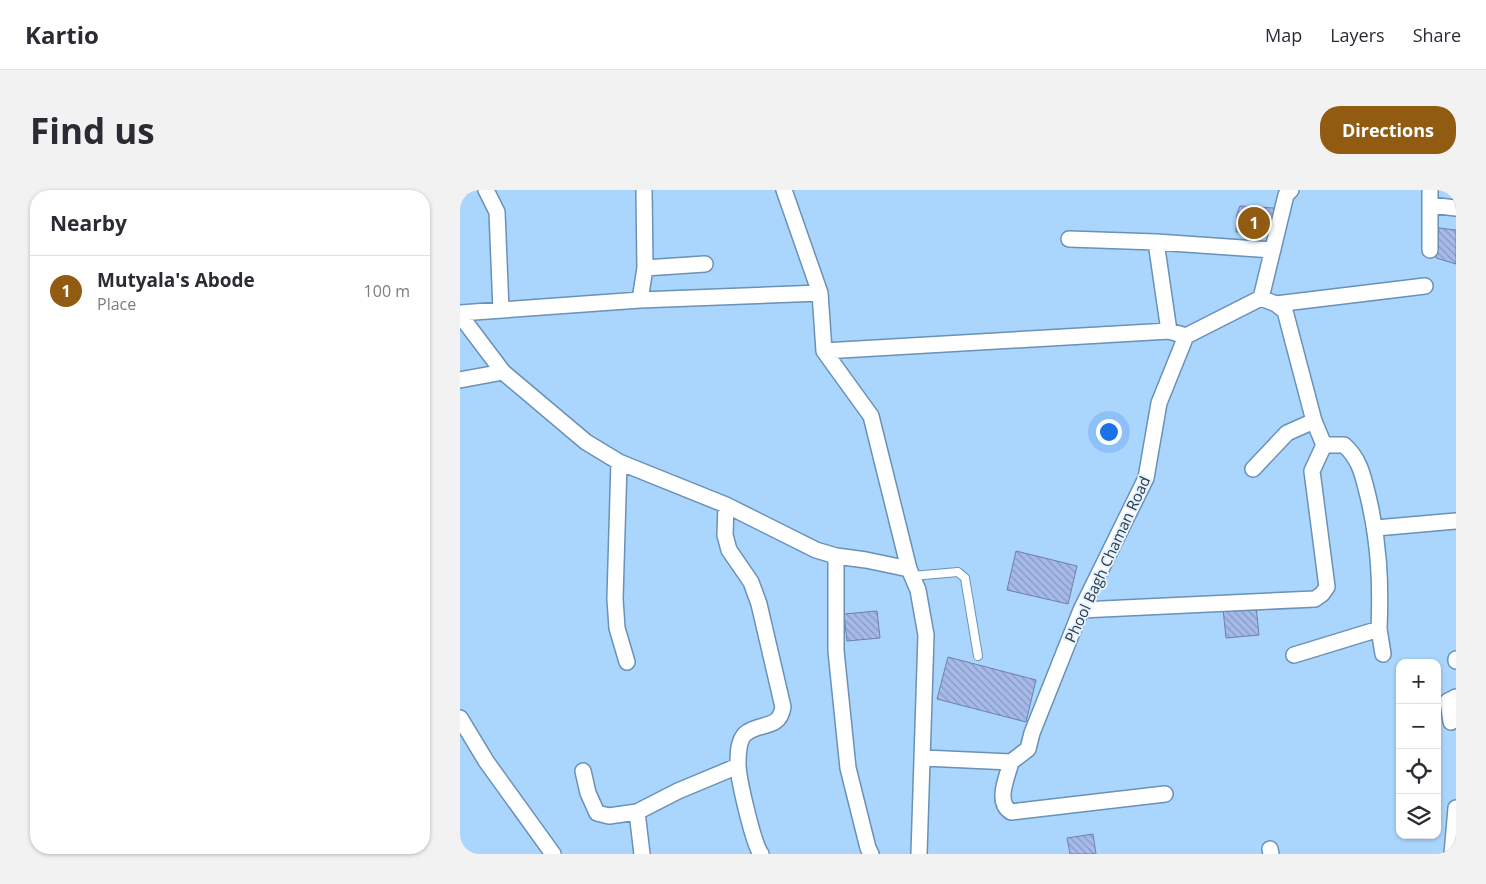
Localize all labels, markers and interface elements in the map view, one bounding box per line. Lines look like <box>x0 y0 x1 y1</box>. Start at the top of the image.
text: Kartio <box>25 18 99 51</box>
text: Map <box>1265 23 1302 47</box>
text: Layers <box>1330 23 1385 47</box>
text: Share <box>1413 23 1461 47</box>
button: Directions <box>1320 106 1456 154</box>
text: Find us <box>30 107 155 154</box>
pin: 1 <box>1238 204 1270 242</box>
text: Nearby <box>50 209 127 237</box>
text: Mutyala's Abode <box>97 267 255 293</box>
text: 1 <box>61 280 71 302</box>
text: 100 m <box>364 280 410 302</box>
text: Place <box>97 293 136 315</box>
your location <box>1096 419 1122 445</box>
street label: Phool Bagh Chaman Road <box>1060 473 1154 645</box>
map controls <box>1396 659 1441 839</box>
button: + <box>1396 659 1441 704</box>
button: − <box>1396 704 1441 749</box>
button: locate <box>1396 749 1441 794</box>
button: layers <box>1396 794 1441 839</box>

